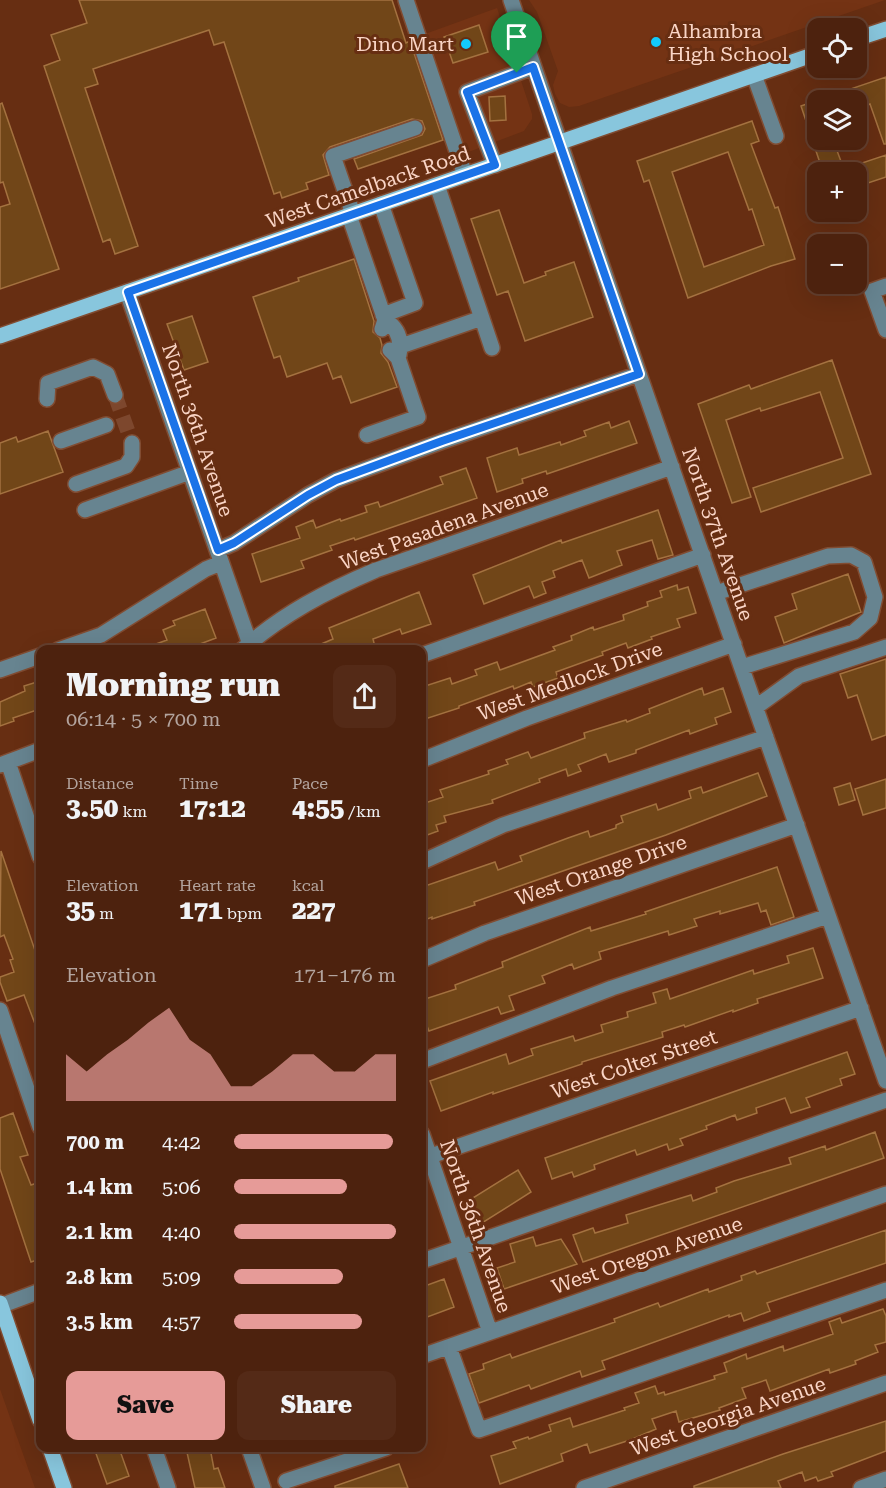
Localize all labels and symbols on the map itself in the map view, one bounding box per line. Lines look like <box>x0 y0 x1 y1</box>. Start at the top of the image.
pin <box>491 11 542 73</box>
place label: Alhambra High School <box>668 19 788 66</box>
place label: Dino Mart <box>356 32 455 56</box>
marker: Alhambra High School <box>649 35 663 49</box>
marker: Dino Mart <box>459 37 473 51</box>
street label: West Camelback Road <box>263 141 473 233</box>
street label: North 36th Avenue <box>157 340 239 520</box>
street label: North 37th Avenue <box>677 444 759 624</box>
street label: West Pasadena Avenue <box>337 477 551 575</box>
street label: West Medlock Drive <box>474 636 666 726</box>
street label: West Orange Drive <box>512 829 690 911</box>
street label: West Colter Street <box>548 1024 721 1104</box>
street label: North 36th Avenue <box>435 1136 517 1316</box>
street label: West Oregon Avenue <box>549 1211 745 1299</box>
street label: West Georgia Avenue <box>627 1371 829 1461</box>

